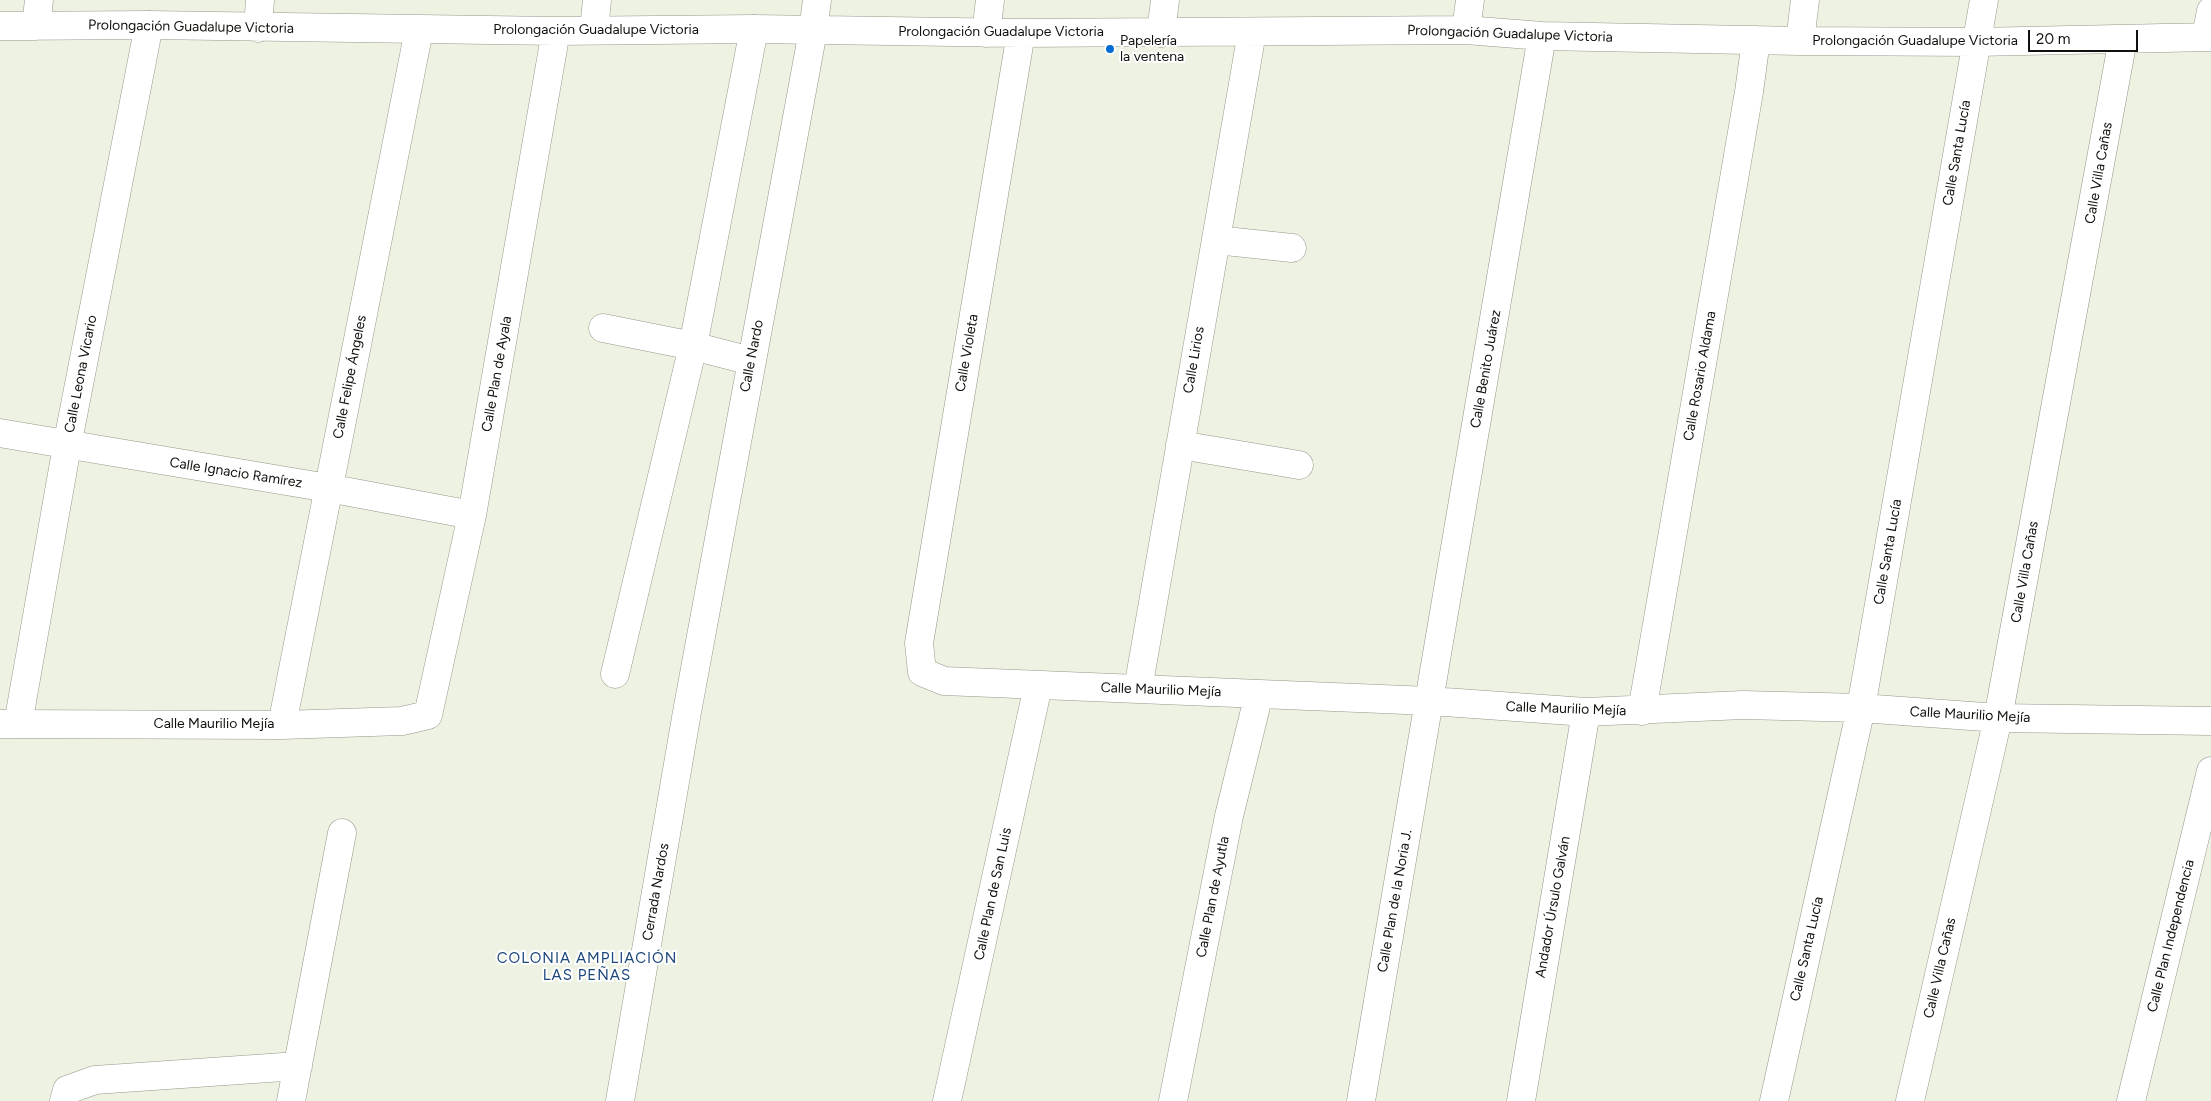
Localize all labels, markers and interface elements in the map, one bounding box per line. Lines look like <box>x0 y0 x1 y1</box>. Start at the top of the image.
street label: Prolongación Guadalupe Victoria <box>88 17 294 37</box>
scale bar <box>2031 20 2141 52</box>
street label: Prolongación Guadalupe Victoria <box>493 22 699 38</box>
street label: Prolongación Guadalupe Victoria <box>1407 22 1613 46</box>
street label: Prolongación Guadalupe Victoria <box>898 24 1104 40</box>
text: 20 m <box>2036 30 2070 48</box>
place label: Papelería la ventena <box>1120 33 1184 65</box>
street label: Prolongación Guadalupe Victoria <box>1812 33 2018 49</box>
marker: Papelería la ventena <box>1104 43 1116 55</box>
street label: Calle Santa Lucía <box>1939 99 1975 207</box>
street label: Calle Villa Cañas <box>2082 121 2116 225</box>
street label: Calle Benito Juárez <box>1467 308 1505 430</box>
street label: Calle Rosario Aldama <box>1680 310 1720 442</box>
street label: Calle Violeta <box>952 313 982 393</box>
street label: Calle Leona Vicario <box>61 314 101 434</box>
street label: Calle Felipe Ángeles <box>330 314 370 440</box>
street label: Calle Plan de Ayala <box>479 315 515 433</box>
street label: Calle Nardo <box>737 318 767 394</box>
street label: Calle Lirios <box>1180 325 1208 395</box>
street label: Calle Ignacio Ramírez <box>168 454 304 492</box>
street label: Calle Santa Lucía <box>1870 498 1906 606</box>
street label: Calle Villa Cañas <box>2008 520 2042 624</box>
street label: Calle Maurilio Mejía <box>1100 679 1222 701</box>
street label: Calle Maurilio Mejía <box>1505 698 1627 720</box>
street label: Calle Maurilio Mejía <box>1909 703 2031 727</box>
street label: Calle Maurilio Mejía <box>154 716 274 732</box>
street label: Calle Plan de San Luis <box>971 826 1015 962</box>
street label: Calle Plan de la Noria J. <box>1374 828 1416 974</box>
street label: Calle Plan de Ayutla <box>1193 835 1233 959</box>
street label: Andador Úrsulo Galván <box>1532 835 1574 979</box>
street label: Cerrada Nardos <box>639 842 673 942</box>
street label: Calle Plan Independencia <box>2144 858 2198 1014</box>
street label: Calle Santa Lucía <box>1787 895 1827 1003</box>
street label: Calle Villa Cañas <box>1920 916 1960 1020</box>
district label: COLONIA AMPLIACIÓN LAS PEÑAS <box>494 950 680 985</box>

